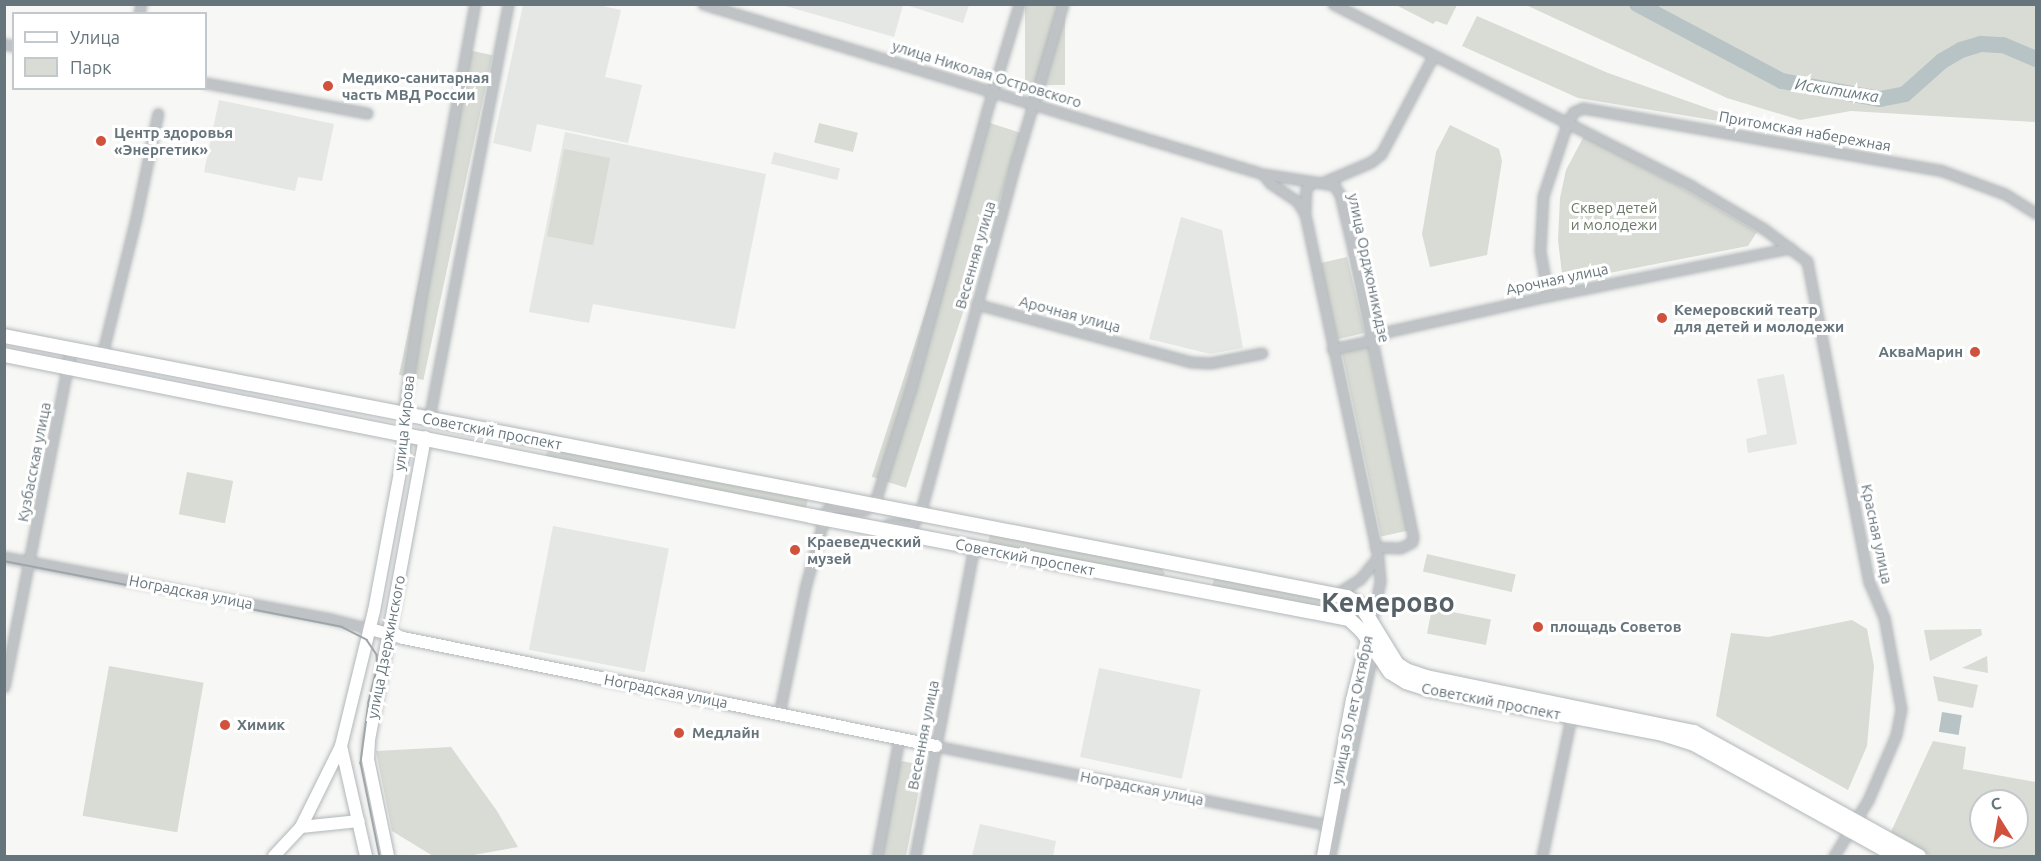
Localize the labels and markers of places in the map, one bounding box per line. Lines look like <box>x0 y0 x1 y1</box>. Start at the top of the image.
place label: Медико-санитарная часть МВД России <box>342 68 489 103</box>
marker: Медико-санитарная часть МВД России <box>319 77 337 95</box>
place label: Центр здоровья «Энергетик» <box>114 123 233 158</box>
marker: Центр здоровья «Энергетик» <box>92 132 110 150</box>
place label: Кемеровский театр для детей и молодежи <box>1674 300 1844 335</box>
marker: Кемеровский театр для детей и молодежи <box>1655 311 1669 325</box>
place label: АкваМарин <box>1878 343 1963 361</box>
marker: АкваМарин <box>1968 345 1982 359</box>
place label: Краеведческий музей <box>807 532 921 567</box>
marker: Краеведческий музей <box>788 543 802 557</box>
place label: площадь Советов <box>1550 618 1681 636</box>
marker: площадь Советов <box>1531 620 1545 634</box>
place label: Химик <box>237 716 285 734</box>
marker: Химик <box>218 718 232 732</box>
marker: Медлайн <box>670 724 688 742</box>
place label: Медлайн <box>692 724 760 742</box>

